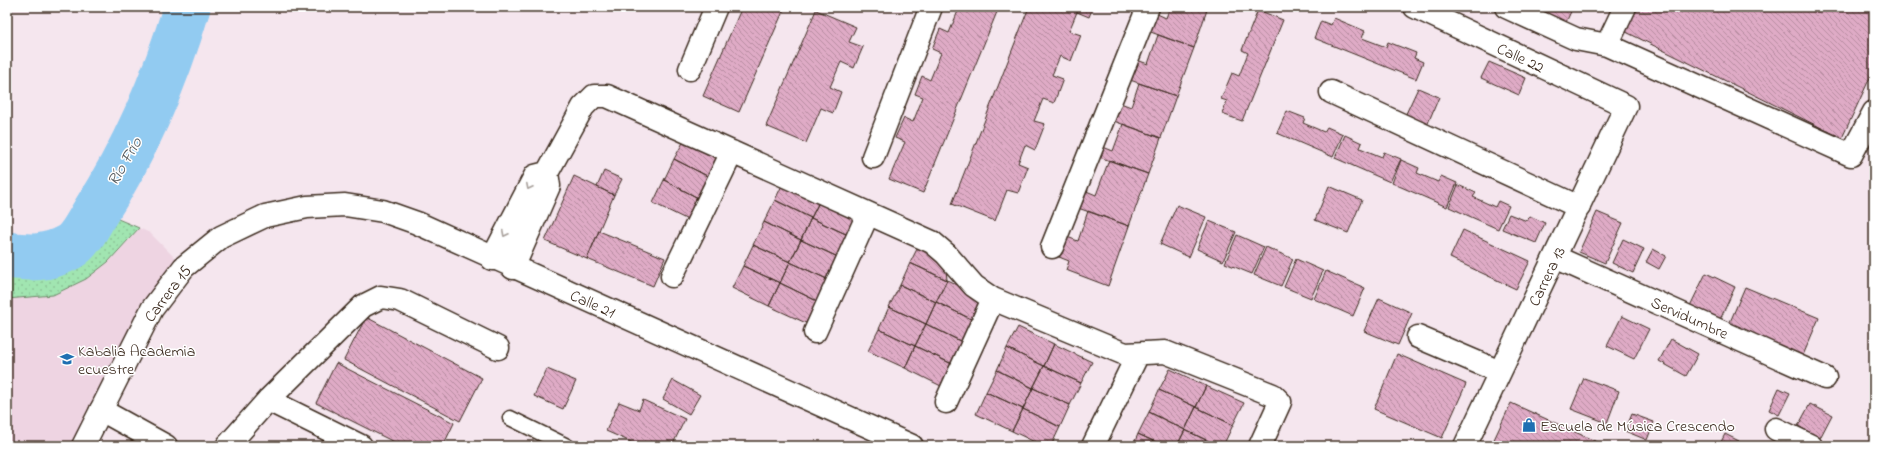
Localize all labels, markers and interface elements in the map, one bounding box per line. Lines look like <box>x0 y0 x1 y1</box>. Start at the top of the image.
street label: Calle 22 <box>1492 37 1548 80</box>
water label: Río Frío <box>101 132 150 191</box>
one-way arrow <box>526 182 534 190</box>
one-way arrow <box>502 229 510 237</box>
street label: Carrera 13 <box>1523 243 1573 311</box>
street label: Carrera 15 <box>139 260 198 328</box>
street label: Calle 21 <box>566 284 619 325</box>
street label: Servidumbre <box>1647 291 1733 347</box>
place label: Kabalia Academia ecuestre <box>78 340 195 382</box>
school or university icon: Kabalia Academia ecuestre <box>59 351 75 367</box>
place label: Escuela de Música Crescendo <box>1540 415 1735 439</box>
shop icon: Escuela de Música Crescendo <box>1521 417 1537 433</box>

